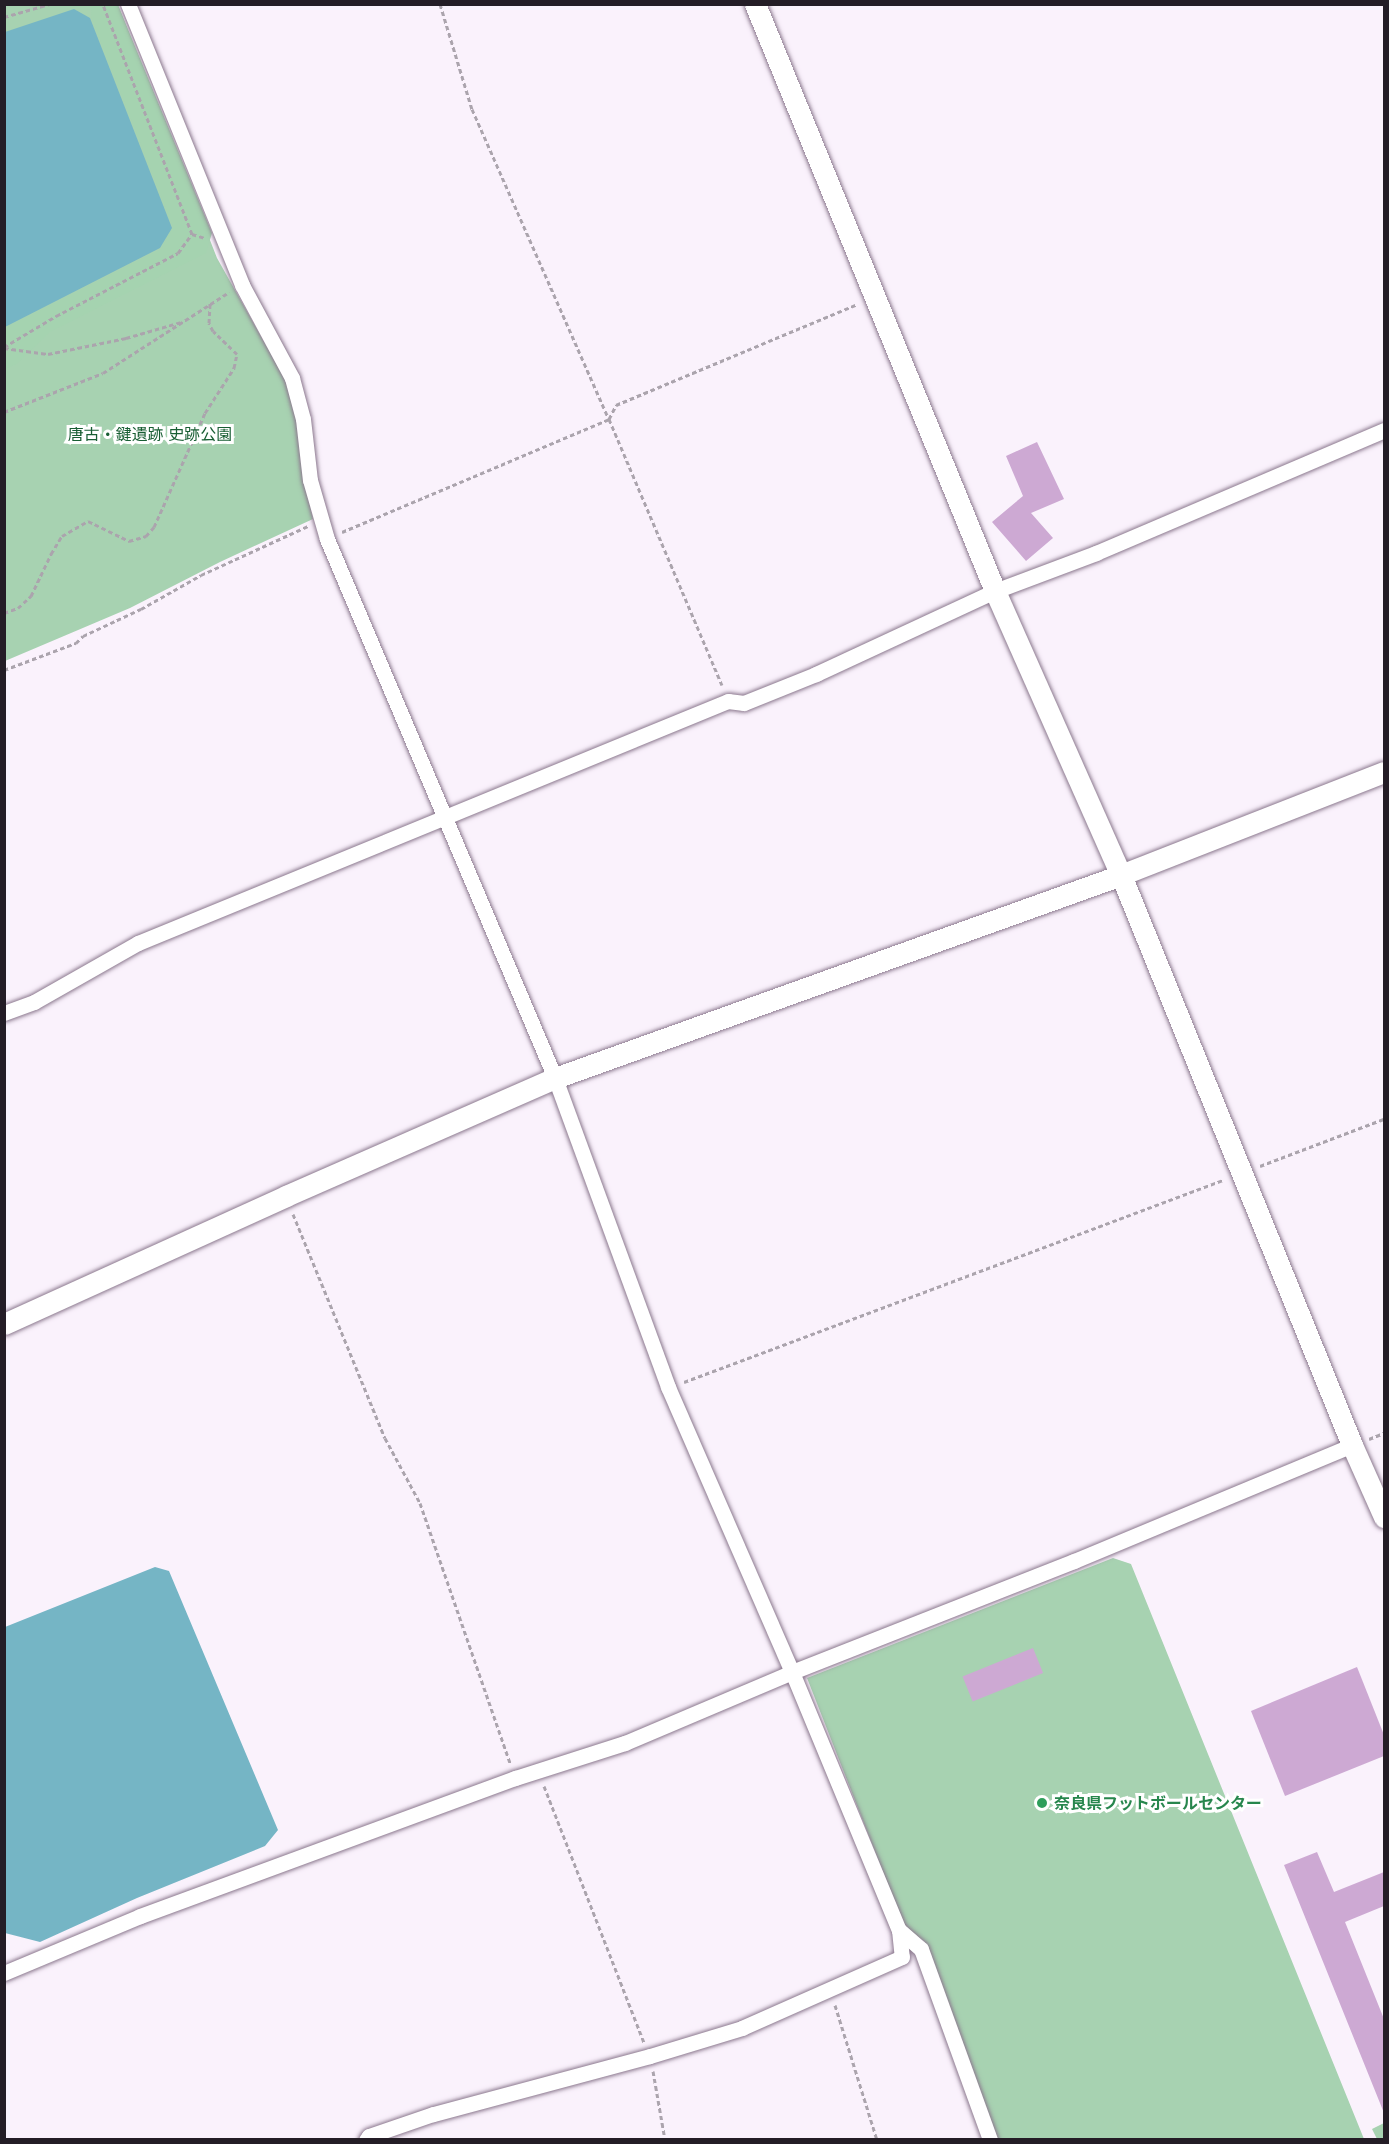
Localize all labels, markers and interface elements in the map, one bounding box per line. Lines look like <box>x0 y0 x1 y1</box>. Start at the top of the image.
park label: 唐古・鍵遺跡 史跡公園 <box>68 424 232 444</box>
place label: 奈良県フットボールセンター <box>1054 1793 1262 1813</box>
marker: 奈良県フットボールセンター <box>1035 1796 1049 1810</box>

